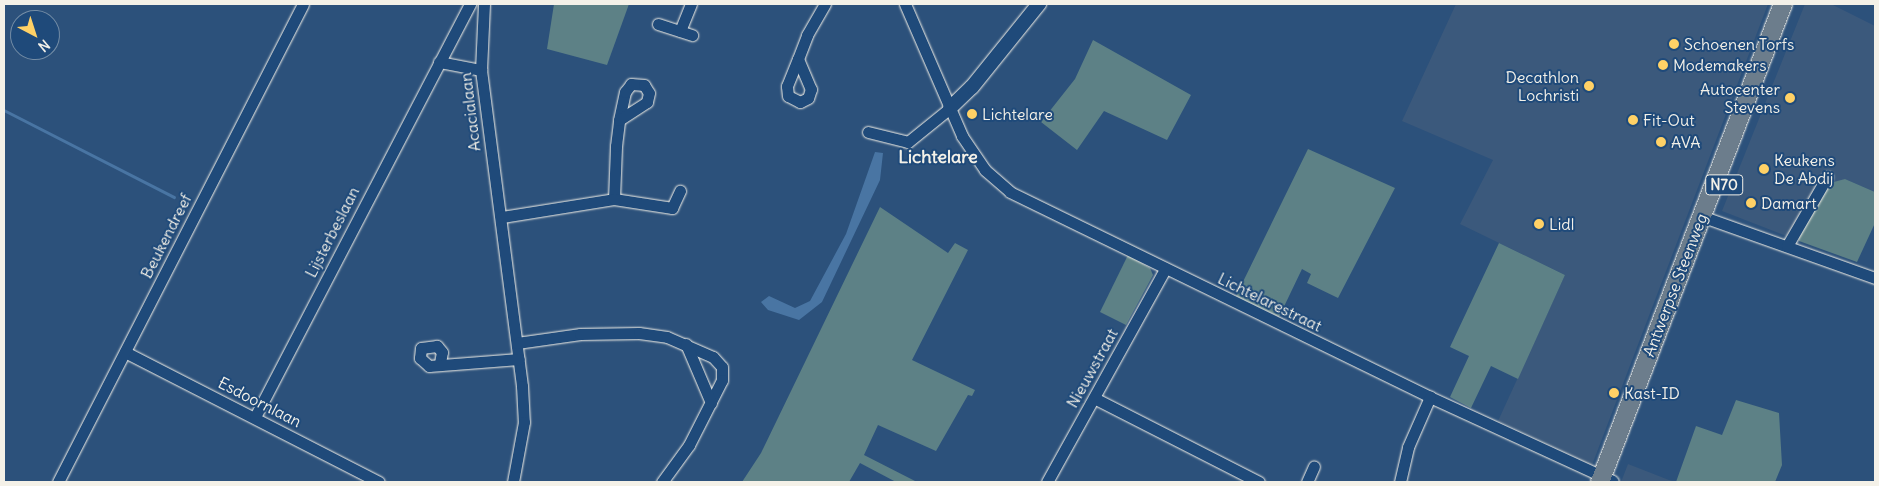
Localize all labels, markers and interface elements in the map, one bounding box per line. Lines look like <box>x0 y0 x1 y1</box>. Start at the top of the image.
north arrow <box>10 10 60 60</box>
place label: Schoenen Torfs <box>1684 34 1794 54</box>
text: N <box>35 36 53 56</box>
marker: Schoenen Torfs <box>1668 38 1680 50</box>
place label: Modemakers <box>1673 55 1766 75</box>
marker: Modemakers <box>1657 59 1669 71</box>
place label: Decathlon Lochristi <box>1505 67 1579 105</box>
street label: Acacialaan <box>456 71 484 153</box>
place label: Autocenter Stevens <box>1700 79 1780 117</box>
marker: Decathlon Lochristi <box>1583 80 1595 92</box>
marker: Autocenter Stevens <box>1784 92 1796 104</box>
place label: Lichtelare <box>982 104 1053 124</box>
marker: Lichtelare <box>966 108 978 120</box>
place label: Fit-Out <box>1643 110 1695 130</box>
marker: Fit-Out <box>1627 114 1639 126</box>
place label: AVA <box>1671 132 1701 152</box>
marker: AVA <box>1655 136 1667 148</box>
district label: Lichtelare <box>898 146 978 168</box>
place label: Keukens De Abdij <box>1774 150 1835 188</box>
marker: Keukens De Abdij <box>1758 163 1770 175</box>
road number: N70 <box>1704 172 1744 198</box>
street label: Lijsterbeslaan <box>301 183 363 281</box>
street label: Beukendreef <box>136 191 196 281</box>
place label: Damart <box>1761 193 1817 213</box>
marker: Damart <box>1745 197 1757 209</box>
street label: Antwerpse Steenweg <box>1639 211 1711 359</box>
place label: Lidl <box>1549 214 1574 234</box>
marker: Lidl <box>1533 218 1545 230</box>
street label: Lichtelarestraat <box>1215 269 1325 335</box>
street label: Nieuwstraat <box>1062 325 1122 411</box>
street label: Esdoornlaan <box>215 373 305 431</box>
place label: Kast-ID <box>1624 383 1680 403</box>
marker: Kast-ID <box>1608 387 1620 399</box>

